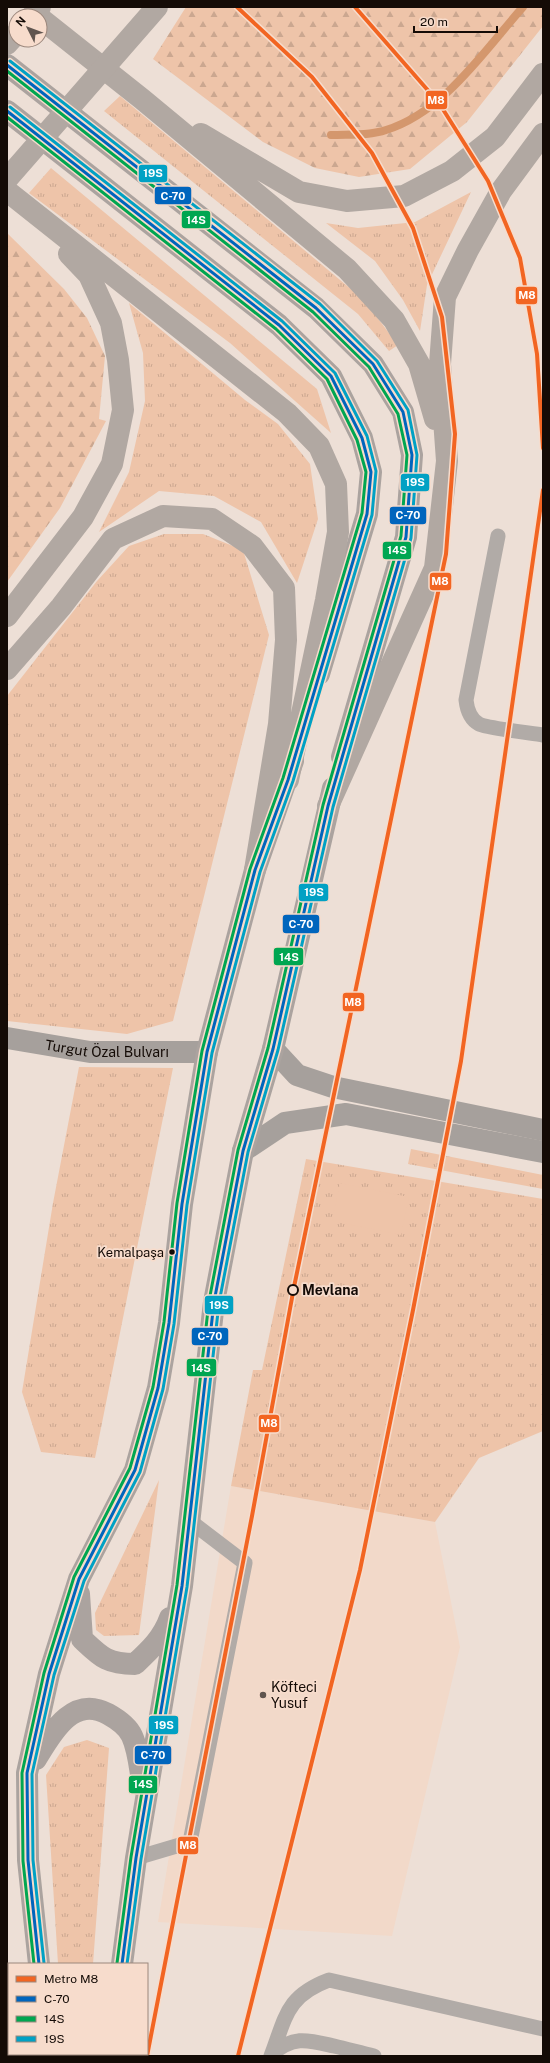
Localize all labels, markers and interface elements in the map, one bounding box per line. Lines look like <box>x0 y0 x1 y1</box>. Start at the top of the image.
north arrow <box>8 8 48 48</box>
scale bar <box>414 8 497 34</box>
text: N <box>13 14 28 29</box>
text: 20 m <box>420 15 448 29</box>
line badge: M8 <box>425 90 448 110</box>
text: M8 <box>427 94 445 106</box>
line badge: 19S <box>138 164 168 183</box>
text: 19S <box>143 167 163 179</box>
line badge: C-70 <box>154 186 192 205</box>
text: C-70 <box>161 190 185 202</box>
line badge: 14S <box>181 210 211 229</box>
text: 14S <box>186 214 206 226</box>
line badge: M8 <box>515 286 538 305</box>
text: M8 <box>518 289 536 301</box>
line badge: 19S <box>400 473 430 492</box>
text: 19S <box>405 476 425 488</box>
line badge: C-70 <box>389 506 427 525</box>
text: C-70 <box>396 509 420 521</box>
line badge: 14S <box>382 541 412 560</box>
text: 14S <box>387 544 407 556</box>
line badge: M8 <box>429 572 452 591</box>
text: M8 <box>431 575 449 587</box>
line badge: 19S <box>298 883 329 902</box>
text: 19S <box>304 886 324 898</box>
line badge: C-70 <box>282 914 320 934</box>
text: C-70 <box>289 918 313 930</box>
line badge: 14S <box>273 947 304 966</box>
text: 14S <box>279 951 299 963</box>
line badge: M8 <box>342 992 365 1012</box>
text: M8 <box>344 996 362 1008</box>
street label: Turgut Özal Bulvarı <box>44 1037 169 1060</box>
place label: Kemalpaşa <box>97 1245 164 1260</box>
marker: Kemalpaşa <box>167 1247 177 1257</box>
place label: Mevlana <box>302 1282 359 1298</box>
marker: Mevlana <box>287 1284 299 1296</box>
line badge: 19S <box>204 1295 234 1315</box>
text: 19S <box>209 1299 229 1311</box>
line badge: C-70 <box>191 1327 229 1346</box>
text: C-70 <box>198 1330 222 1342</box>
line badge: 14S <box>186 1358 217 1377</box>
text: 14S <box>191 1362 211 1374</box>
line badge: M8 <box>258 1414 280 1433</box>
text: M8 <box>260 1417 278 1429</box>
place label: Köfteci Yusuf <box>271 1679 317 1711</box>
marker: Köfteci Yusuf <box>258 1690 268 1700</box>
line badge: 19S <box>148 1715 179 1735</box>
text: 19S <box>154 1719 174 1731</box>
line badge: C-70 <box>134 1745 172 1765</box>
text: C-70 <box>141 1749 165 1761</box>
line badge: 14S <box>128 1775 158 1794</box>
text: 14S <box>133 1778 153 1790</box>
line badge: M8 <box>177 1836 199 1855</box>
text: M8 <box>179 1839 197 1851</box>
legend <box>8 1963 148 2055</box>
text: Metro M8 <box>44 1972 99 1986</box>
text: C-70 <box>44 1992 70 2006</box>
text: 14S <box>44 2012 64 2026</box>
text: 19S <box>44 2032 64 2046</box>

